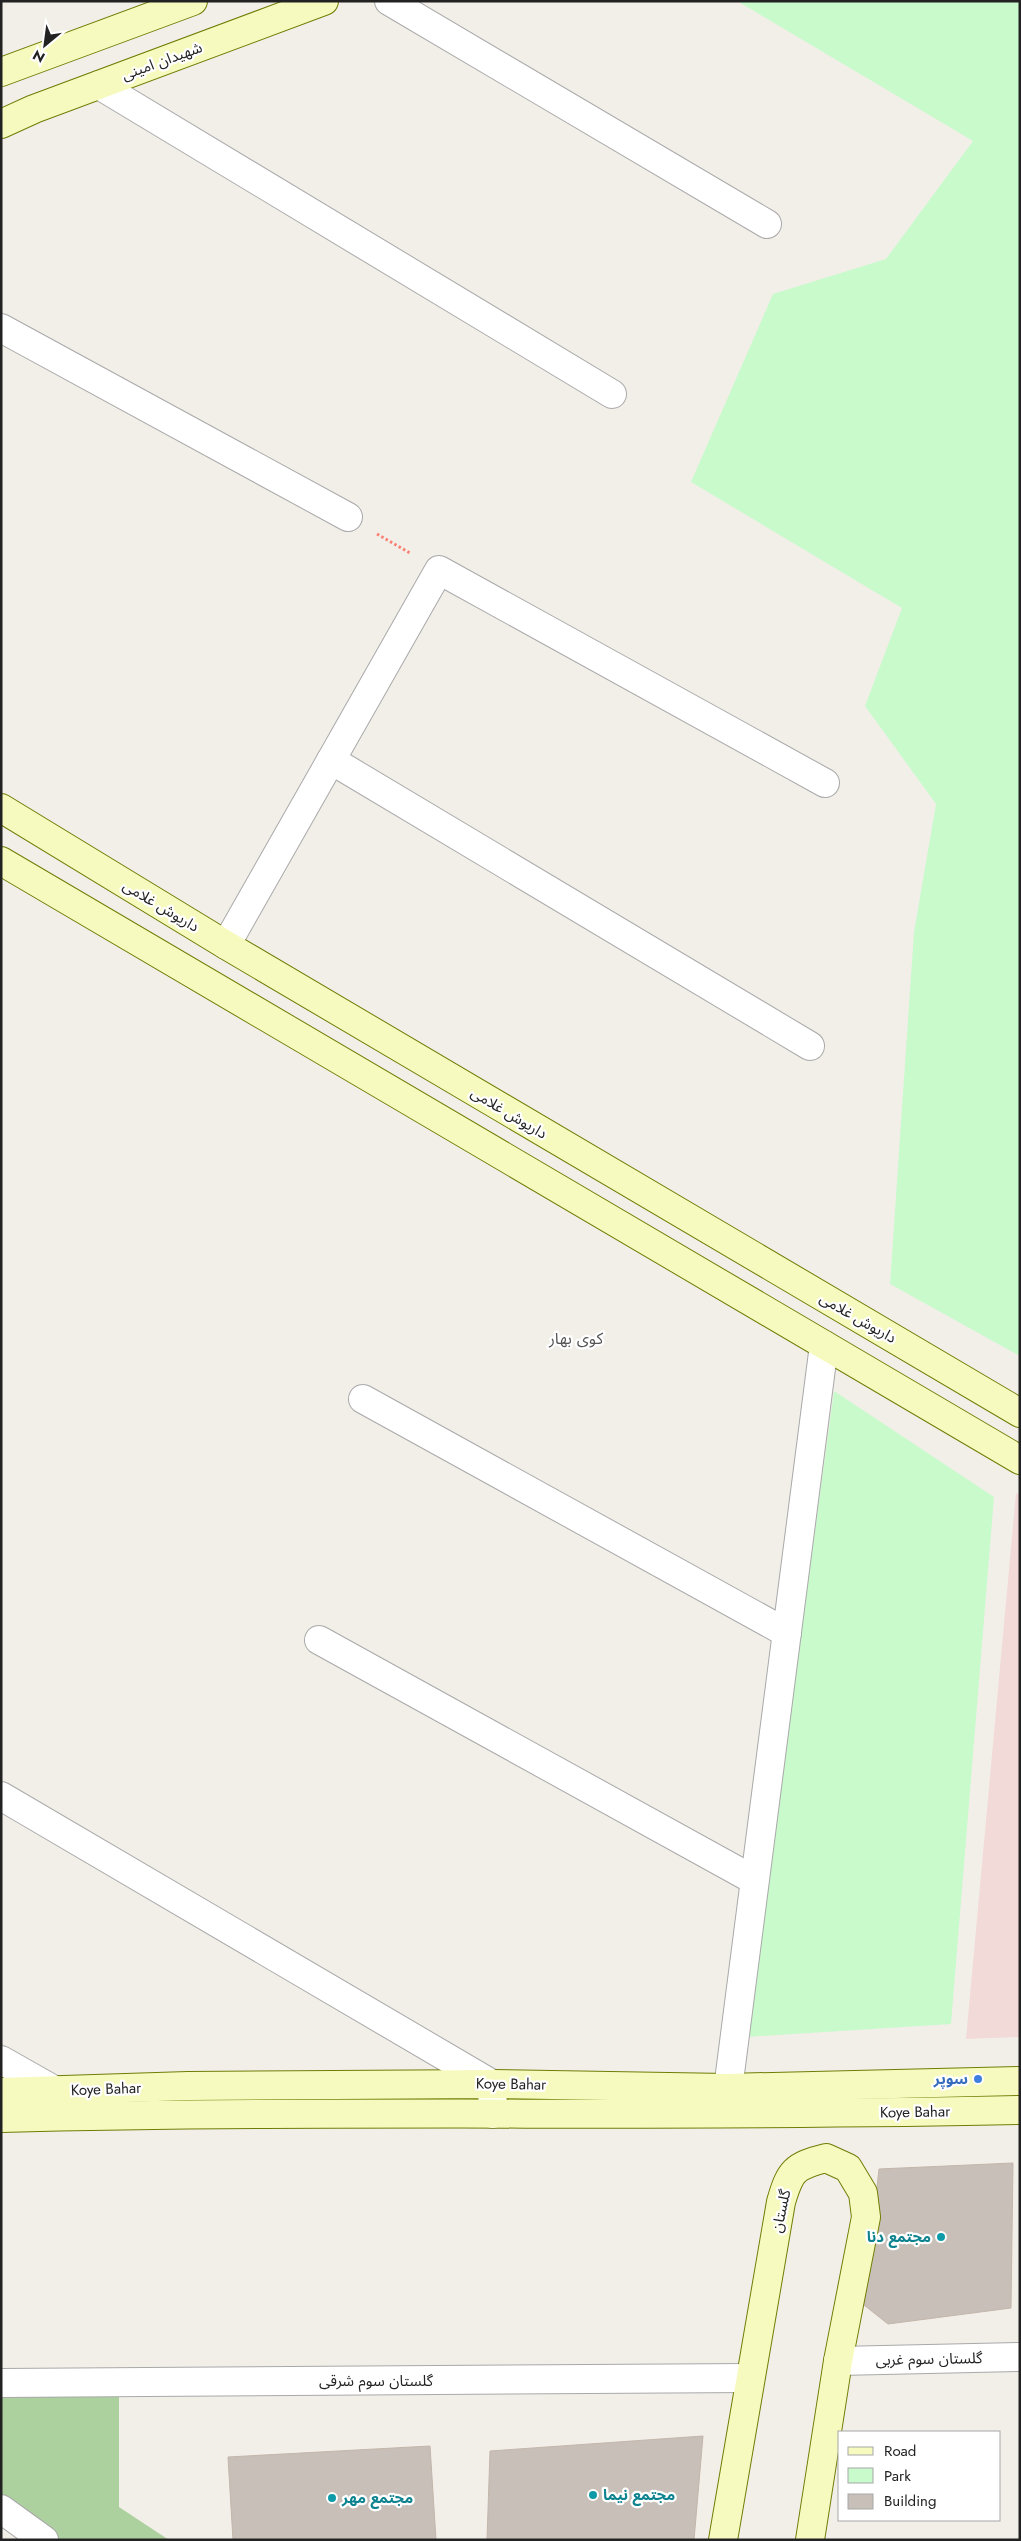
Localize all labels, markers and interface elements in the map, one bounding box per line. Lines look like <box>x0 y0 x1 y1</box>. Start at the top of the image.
north arrow <box>20 20 70 70</box>
street label: شهیدان امینی <box>119 36 206 86</box>
text: N <box>29 45 48 68</box>
street label: داریوش غلامی <box>119 875 203 937</box>
street label: داریوش غلامی <box>467 1082 551 1144</box>
street label: داریوش غلامی <box>816 1287 900 1349</box>
district label: کوی بهار <box>548 1327 603 1350</box>
place label: سوپر <box>933 2068 968 2090</box>
street label: Koye Bahar <box>476 2072 547 2096</box>
marker: سوپر <box>972 2073 984 2085</box>
street label: Koye Bahar <box>70 2077 142 2101</box>
street label: Koye Bahar <box>880 2100 951 2124</box>
street label: گلستان <box>766 2187 796 2235</box>
place label: مجتمع دنا <box>867 2226 931 2248</box>
marker: مجتمع دنا <box>935 2231 947 2243</box>
street label: گلستان سوم غربی <box>875 2347 983 2371</box>
street label: گلستان سوم شرقی <box>319 2370 434 2392</box>
legend <box>838 2431 1001 2521</box>
text: Road <box>884 2440 916 2462</box>
text: Park <box>884 2465 911 2487</box>
place label: مجتمع نیما <box>603 2484 675 2506</box>
place label: مجتمع مهر <box>341 2487 413 2509</box>
marker: مجتمع نیما <box>587 2489 599 2501</box>
text: Building <box>884 2490 936 2512</box>
marker: مجتمع مهر <box>326 2492 338 2504</box>

